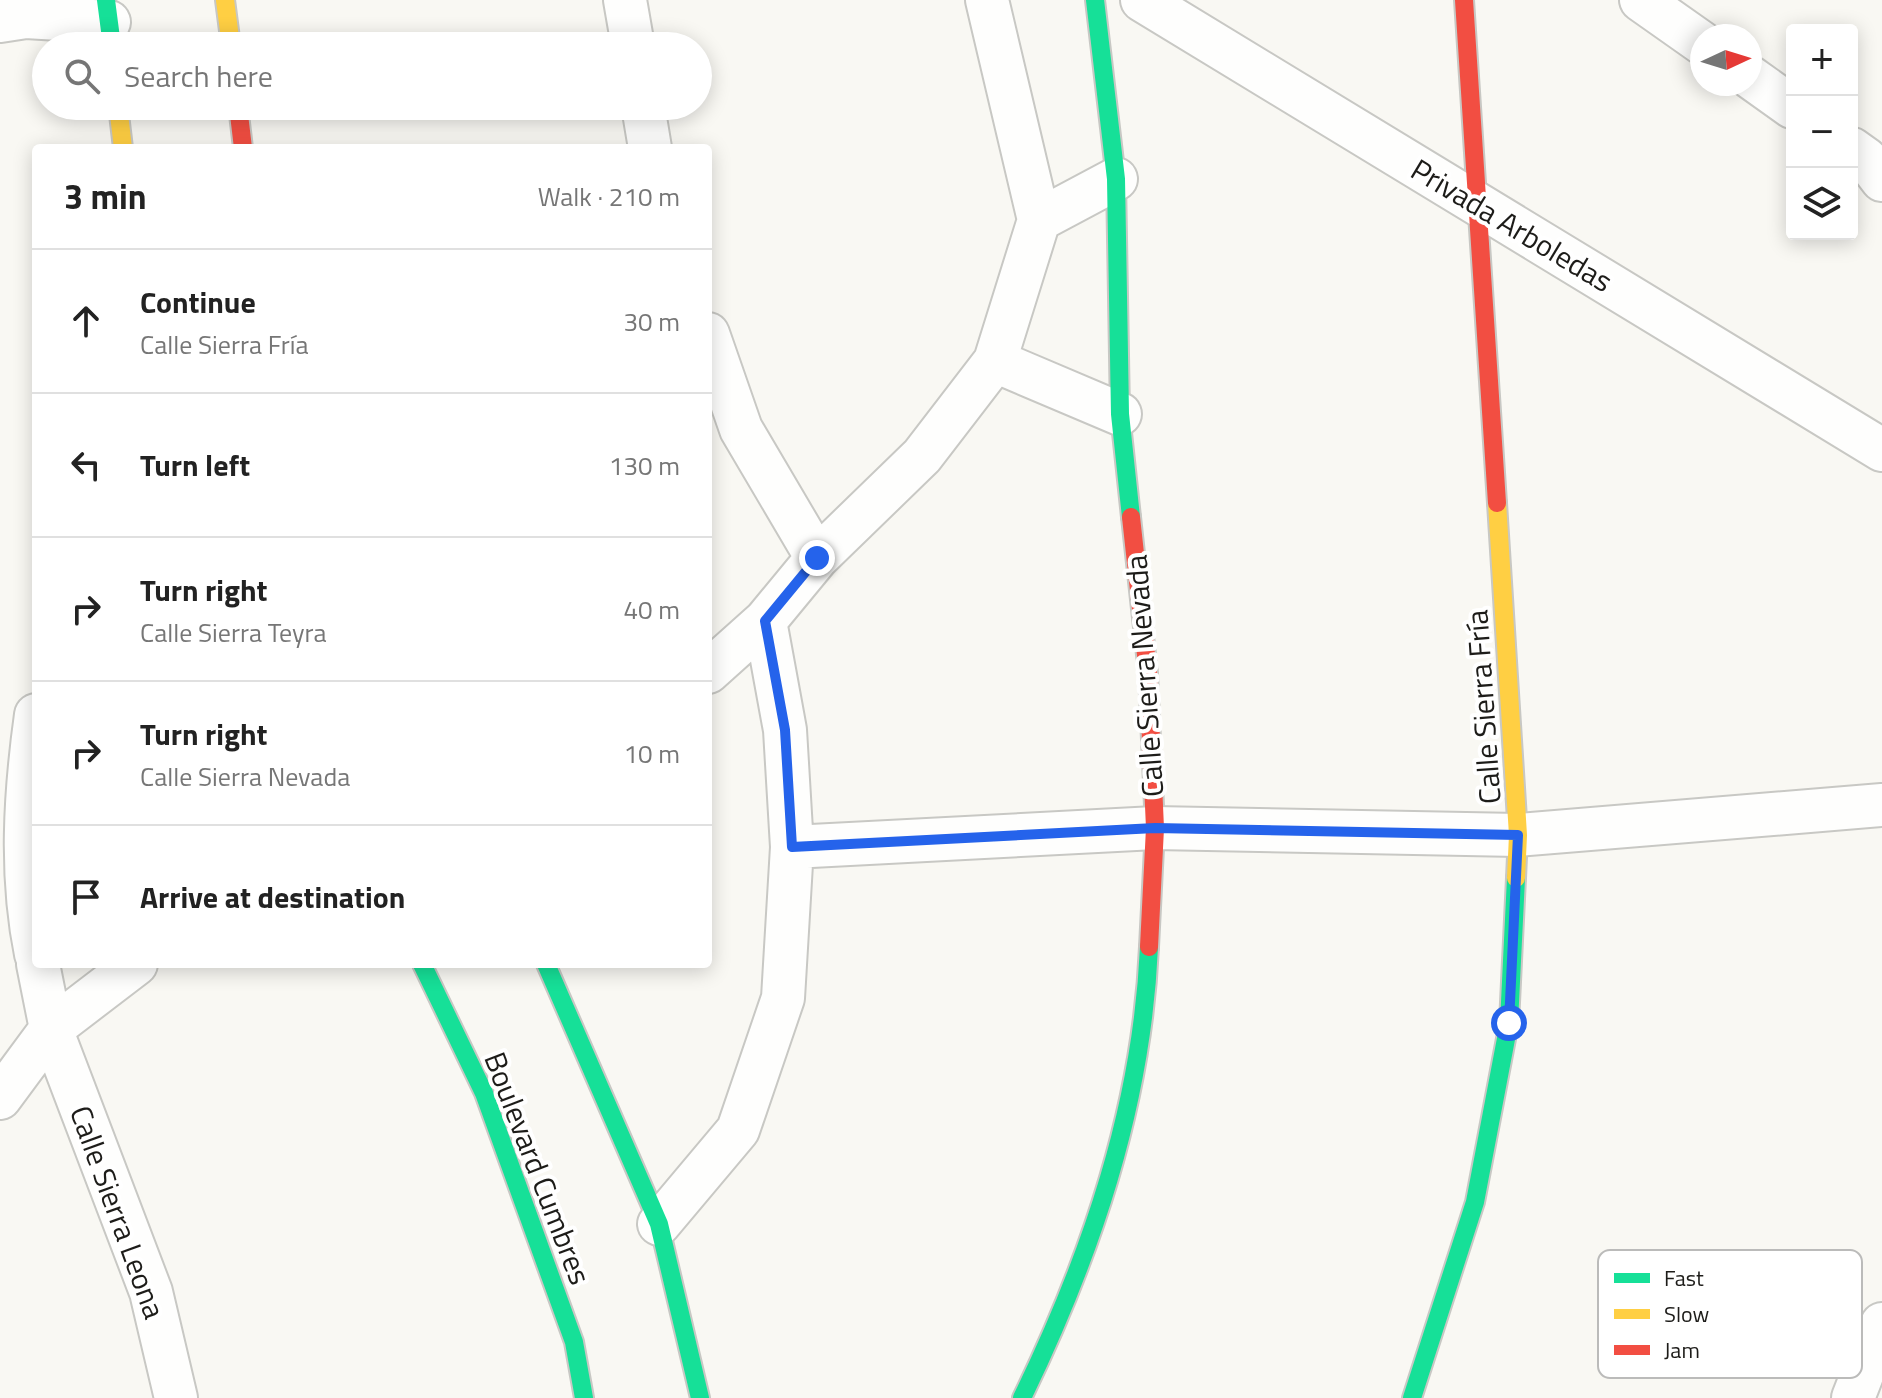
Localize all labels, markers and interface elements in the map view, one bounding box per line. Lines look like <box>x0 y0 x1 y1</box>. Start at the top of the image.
north arrow <box>1690 24 1762 96</box>
map controls <box>1786 24 1858 240</box>
button: + <box>1786 24 1858 96</box>
search box <box>32 32 712 120</box>
text: Search here <box>124 53 273 99</box>
icon: search <box>60 54 104 98</box>
button: − <box>1786 96 1858 168</box>
street label: Privada Arboledas <box>1402 146 1622 304</box>
button: layers <box>1786 168 1858 240</box>
text: 3 min <box>64 170 147 222</box>
text: Walk · 210 m <box>538 177 680 216</box>
text: Continue <box>140 279 256 325</box>
icon: ahead <box>64 299 108 343</box>
text: 30 m <box>623 302 680 341</box>
text: Calle Sierra Fría <box>140 325 309 364</box>
text: Turn left <box>140 442 250 488</box>
icon: left <box>64 443 108 487</box>
text: 130 m <box>609 446 680 485</box>
route end <box>799 540 835 576</box>
street label: Calle Sierra Nevada <box>1113 553 1175 799</box>
text: Turn right <box>140 567 268 613</box>
icon: right <box>64 587 108 631</box>
text: 40 m <box>623 590 680 629</box>
street label: Calle Sierra Fría <box>1453 608 1513 806</box>
text: Calle Sierra Teyra <box>140 613 326 652</box>
text: Turn right <box>140 711 268 757</box>
icon: right <box>64 731 108 775</box>
text: 10 m <box>623 734 680 773</box>
text: Calle Sierra Nevada <box>140 757 350 796</box>
text: Arrive at destination <box>140 874 405 920</box>
icon: arrive <box>64 875 108 919</box>
route start <box>1491 1005 1527 1041</box>
street label: Boulevard Cumbres <box>472 1045 604 1291</box>
street label: Calle Sierra Leona <box>58 1099 178 1325</box>
legend <box>1598 1250 1862 1378</box>
text: Fast <box>1664 1261 1704 1295</box>
text: Slow <box>1664 1297 1710 1331</box>
text: Jam <box>1664 1333 1700 1367</box>

